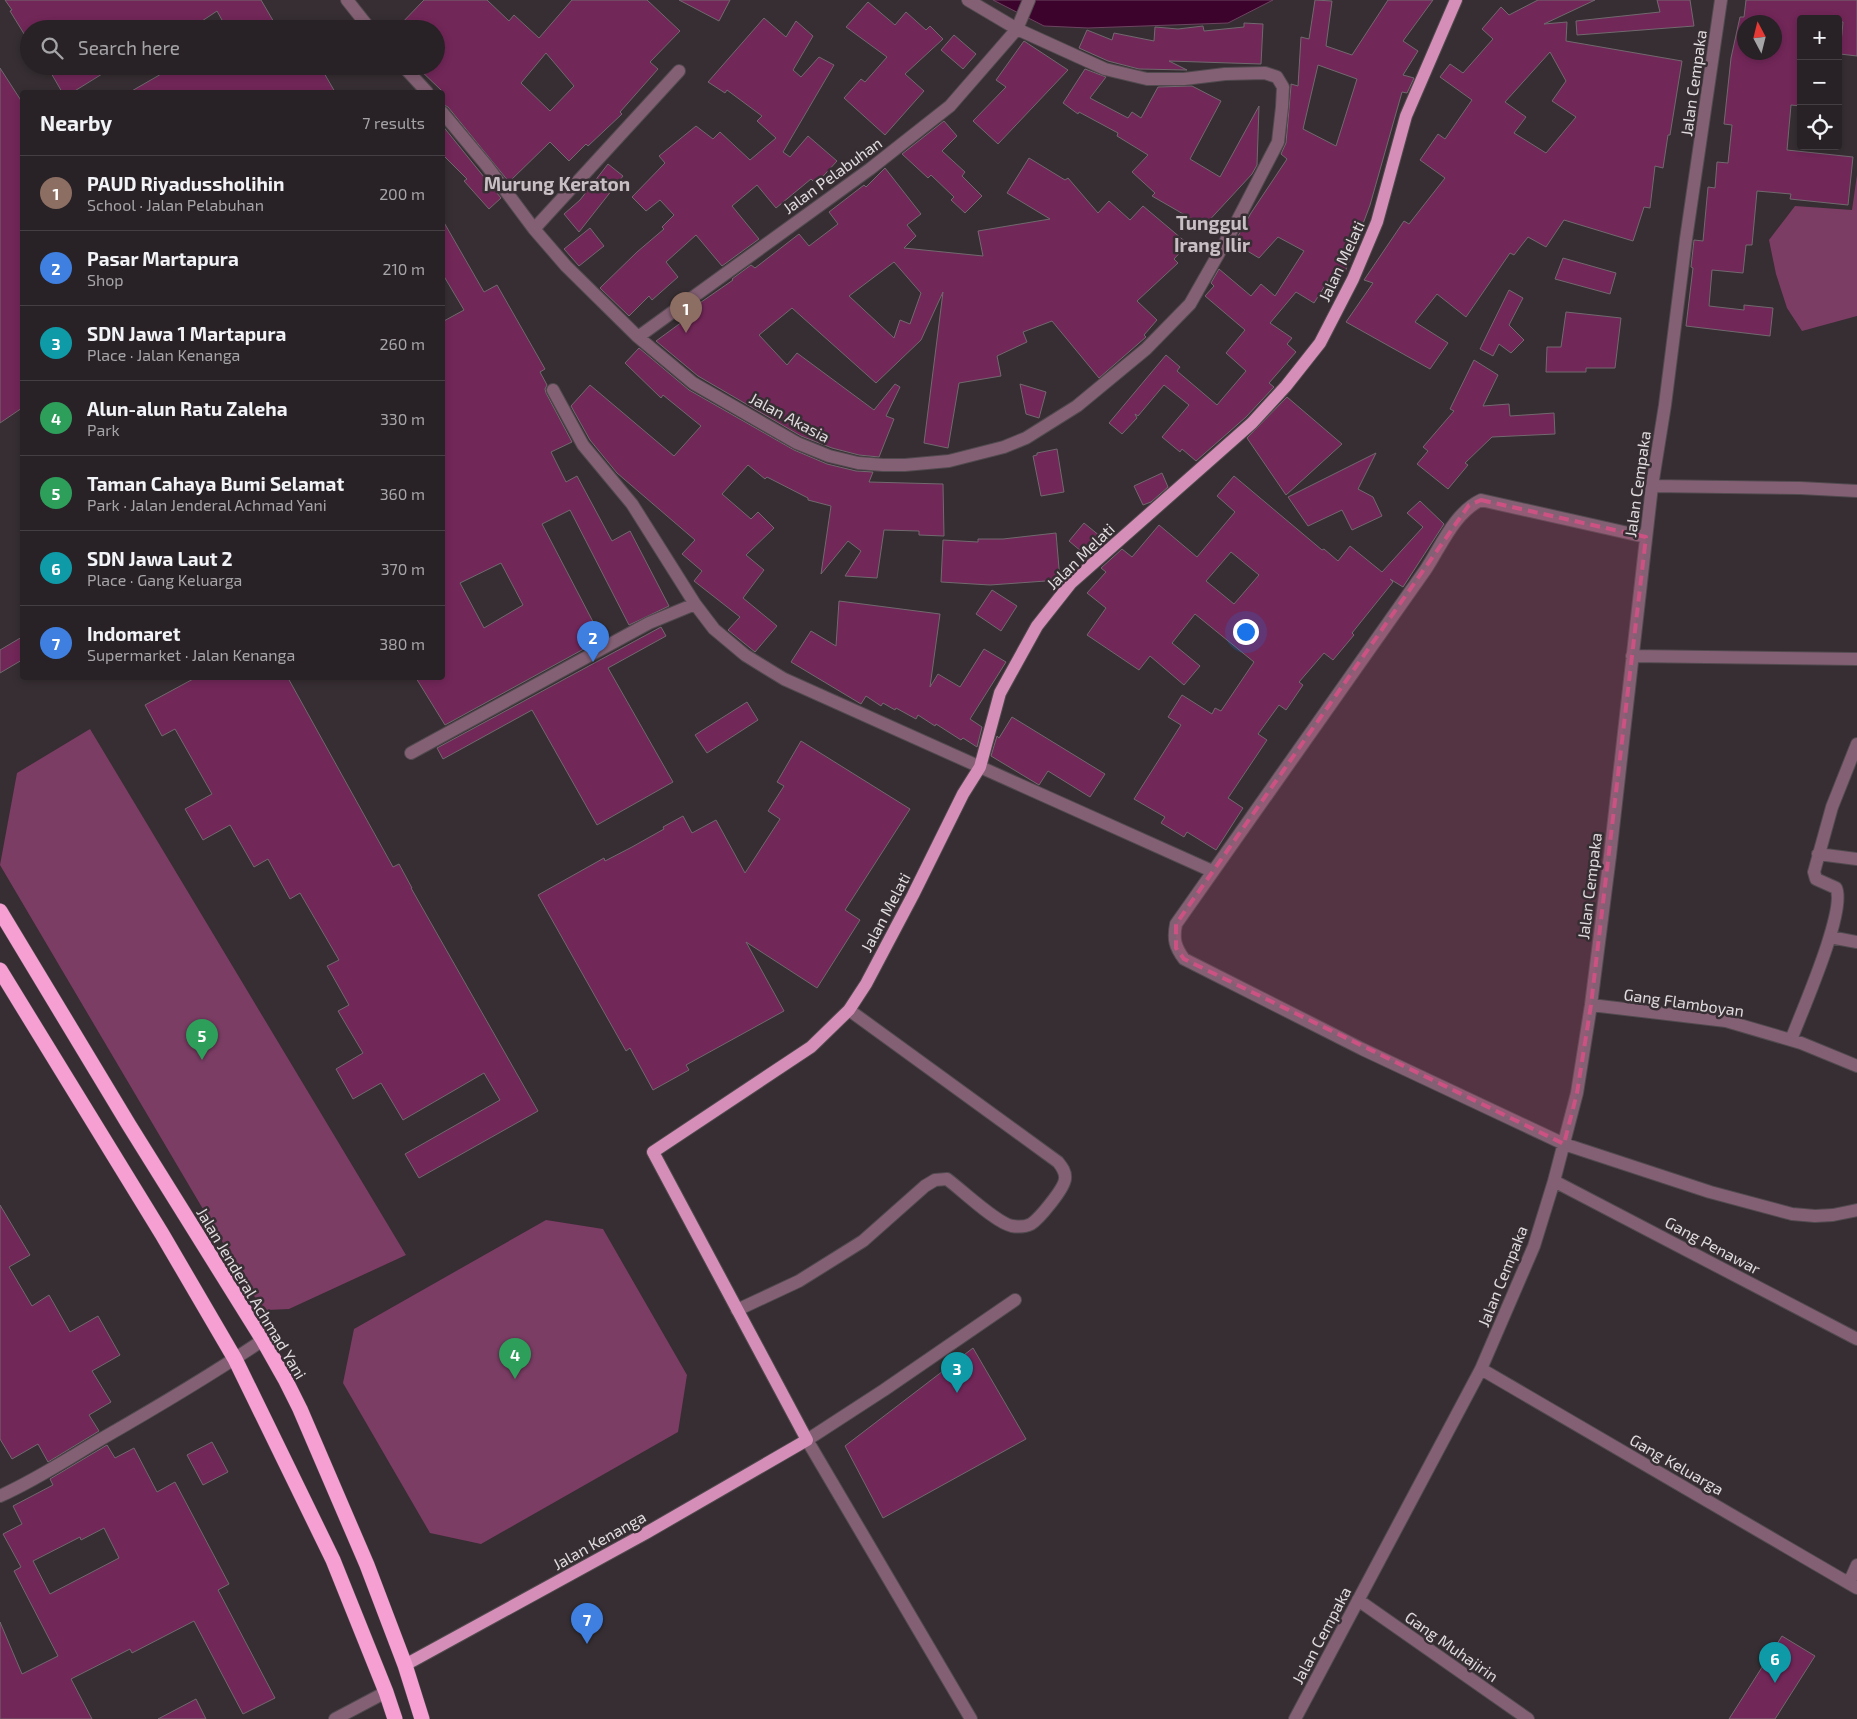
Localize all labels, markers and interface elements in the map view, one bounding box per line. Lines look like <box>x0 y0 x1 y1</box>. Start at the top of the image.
north arrow <box>1737 15 1782 60</box>
map controls <box>1797 15 1842 150</box>
button: + <box>1797 15 1842 60</box>
search box <box>20 20 445 75</box>
street label: Jalan Cempaka <box>1676 29 1710 137</box>
icon: search <box>38 34 66 62</box>
text: Search here <box>78 36 180 59</box>
button: − <box>1797 60 1842 105</box>
button: locate <box>1797 105 1842 150</box>
text: Nearby <box>40 110 112 135</box>
text: 7 results <box>362 113 425 132</box>
street label: Jalan Pelabuhan <box>779 133 885 217</box>
text: PAUD Riyadussholihin <box>87 172 284 195</box>
district label: Murung Keraton <box>484 172 630 195</box>
text: 1 <box>53 184 59 203</box>
text: 200 m <box>379 184 425 203</box>
text: School · Jalan Pelabuhan <box>87 195 264 214</box>
district label: Tunggul Irang Ilir <box>1174 211 1250 256</box>
street label: Jalan Melati <box>1314 218 1368 304</box>
text: Pasar Martapura <box>87 247 239 270</box>
text: 2 <box>51 259 61 278</box>
text: 210 m <box>382 259 425 278</box>
text: Shop <box>87 270 124 289</box>
pin: 1 <box>670 292 702 333</box>
text: SDN Jawa 1 Martapura <box>87 322 286 345</box>
text: 3 <box>51 334 61 353</box>
text: 260 m <box>380 334 425 353</box>
text: Place · Jalan Kenanga <box>87 345 240 364</box>
street label: Jalan Akasia <box>747 388 833 446</box>
text: Alun-alun Ratu Zaleha <box>87 397 288 420</box>
text: 4 <box>51 409 61 428</box>
text: 330 m <box>380 409 425 428</box>
text: Park <box>87 420 120 439</box>
street label: Jalan Cempaka <box>1620 430 1654 538</box>
text: Taman Cahaya Bumi Selamat <box>87 472 344 495</box>
text: 5 <box>52 484 60 503</box>
text: 360 m <box>380 484 425 503</box>
text: Park · Jalan Jenderal Achmad Yani <box>87 495 327 514</box>
street label: Jalan Melati <box>1042 519 1118 593</box>
text: SDN Jawa Laut 2 <box>87 547 233 570</box>
text: 6 <box>51 559 61 578</box>
text: 370 m <box>381 559 425 578</box>
text: Place · Gang Keluarga <box>87 570 242 589</box>
your location <box>1233 619 1259 645</box>
pin: 2 <box>577 621 609 662</box>
text: Indomaret <box>87 622 181 645</box>
text: 7 <box>52 634 60 653</box>
text: 380 m <box>379 634 425 653</box>
text: Supermarket · Jalan Kenanga <box>87 645 295 664</box>
street label: Jalan Cempaka <box>1573 832 1605 940</box>
street label: Jalan Melati <box>856 869 914 955</box>
street label: Gang Flamboyan <box>1623 984 1745 1020</box>
pin: 5 <box>186 1019 218 1060</box>
street label: Jalan Jenderal Achmad Yani <box>193 1204 311 1382</box>
street label: Gang Penawar <box>1662 1212 1764 1278</box>
street label: Jalan Cempaka <box>1473 1223 1531 1329</box>
pin: 4 <box>499 1338 531 1379</box>
pin: 3 <box>941 1352 973 1393</box>
street label: Gang Keluarga <box>1627 1429 1727 1499</box>
street label: Jalan Kenanga <box>549 1507 649 1573</box>
street label: Jalan Cempaka <box>1287 1583 1355 1687</box>
pin: 7 <box>571 1603 603 1644</box>
street label: Gang Muhajirin <box>1401 1607 1502 1686</box>
pin: 6 <box>1759 1642 1791 1683</box>

